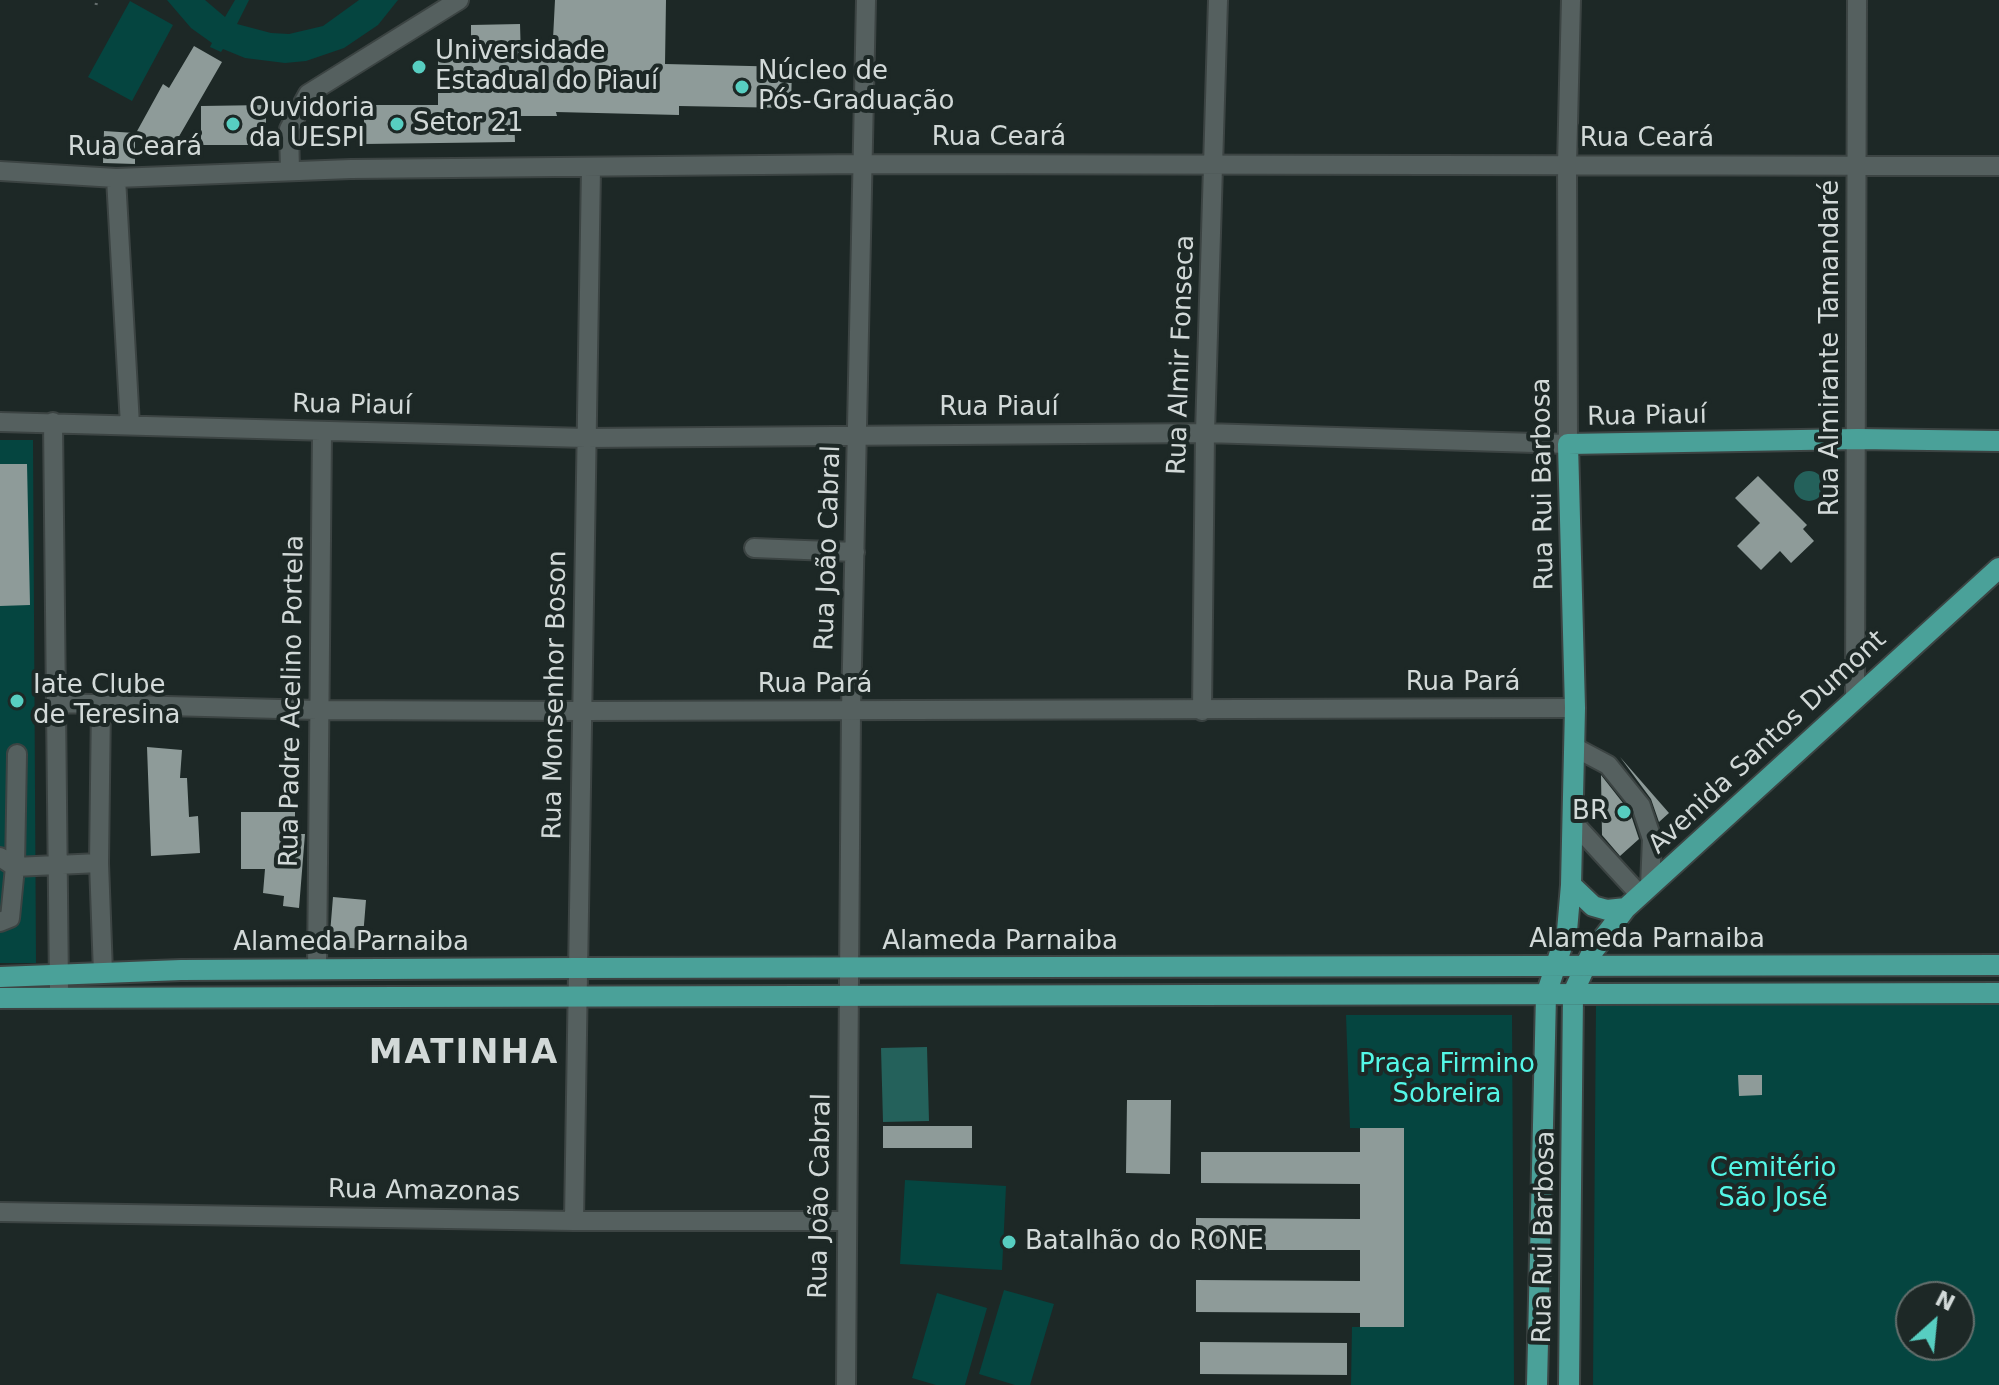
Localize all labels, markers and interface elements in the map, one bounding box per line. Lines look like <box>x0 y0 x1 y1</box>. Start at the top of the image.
place label: Universidade Estadual do Piauí <box>435 36 658 98</box>
place label: Núcleo de Pós-Graduação <box>758 56 954 118</box>
marker: Universidade Estadual do Piauí <box>410 58 428 76</box>
marker: Núcleo de Pós-Graduação <box>733 78 751 96</box>
place label: Ouvidoria da UESPI <box>249 93 375 154</box>
place label: Setor 21 <box>413 108 524 140</box>
marker: Ouvidoria da UESPI <box>224 115 242 133</box>
marker: Setor 21 <box>388 115 406 133</box>
street label: Rua Ceará <box>932 122 1066 154</box>
street label: Rua Ceará <box>1580 123 1714 155</box>
street label: Rua Ceará <box>68 132 202 164</box>
street label: Rua Almirante Tamandaré <box>1815 180 1847 516</box>
street label: Rua Almir Fonseca <box>1162 234 1202 476</box>
street label: Rua Rui Barbosa <box>1527 377 1561 591</box>
street label: Rua Piauí <box>292 389 412 423</box>
street label: Rua Piauí <box>939 392 1059 424</box>
street label: Rua Piauí <box>1587 400 1707 434</box>
street label: Rua João Cabral <box>810 445 848 651</box>
street label: Rua Padre Acelino Portela <box>275 535 311 867</box>
street label: Rua Monsenhor Boson <box>538 550 574 840</box>
street label: Avenida Santos Dumont <box>1643 625 1893 861</box>
street label: Rua Pará <box>1406 667 1520 699</box>
street label: Rua Pará <box>758 669 872 701</box>
place label: Iate Clube de Teresina <box>33 670 181 732</box>
marker: Iate Clube de Teresina <box>8 692 26 710</box>
place label: BR <box>1572 796 1608 828</box>
marker: BR <box>1615 803 1633 821</box>
street label: Alameda Parnaiba <box>1529 924 1765 956</box>
street label: Alameda Parnaiba <box>882 926 1118 958</box>
street label: Alameda Parnaiba <box>233 927 469 959</box>
district label: MATINHA <box>369 1034 559 1074</box>
park label: Praça Firmino Sobreira <box>1359 1049 1535 1110</box>
street label: Rua João Cabral <box>804 1093 838 1299</box>
street label: Rua Rui Barbosa <box>1528 1130 1562 1344</box>
park label: Cemitério São José <box>1710 1153 1836 1214</box>
street label: Rua Amazonas <box>328 1175 520 1209</box>
place label: Batalhão do RONE <box>1025 1226 1264 1258</box>
marker: Batalhão do RONE <box>1000 1233 1018 1251</box>
north arrow <box>1895 1281 1975 1361</box>
text: N <box>1931 1286 1959 1316</box>

